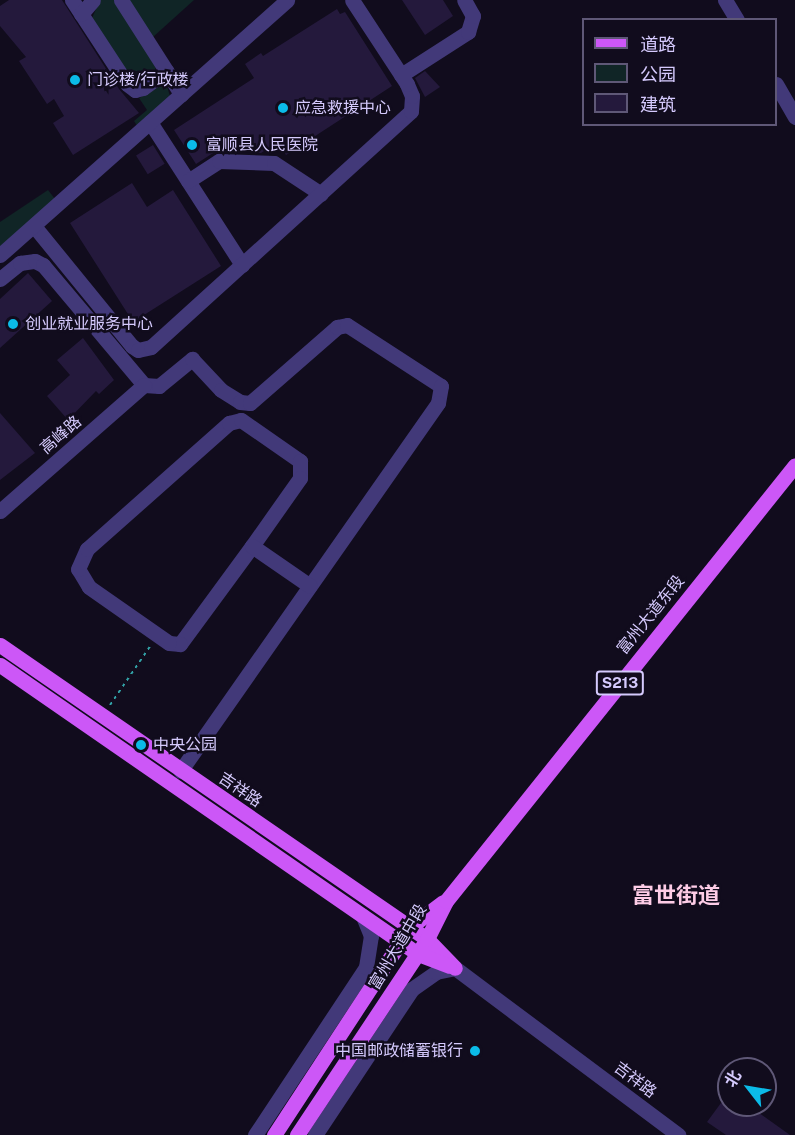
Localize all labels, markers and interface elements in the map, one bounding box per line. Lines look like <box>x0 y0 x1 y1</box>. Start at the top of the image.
legend <box>582 18 777 126</box>
text: 道路 <box>640 34 676 55</box>
text: 公园 <box>640 64 676 85</box>
place label: 门诊楼/行政楼 <box>87 70 189 90</box>
marker: 门诊楼/行政楼 <box>68 73 82 87</box>
text: 建筑 <box>640 94 676 115</box>
place label: 应急救援中心 <box>295 98 391 118</box>
marker: 应急救援中心 <box>276 101 290 115</box>
place label: 富顺县人民医院 <box>206 135 318 155</box>
marker: 富顺县人民医院 <box>183 136 201 154</box>
place label: 创业就业服务中心 <box>25 314 153 334</box>
marker: 创业就业服务中心 <box>6 317 20 331</box>
street label: 高峰路 <box>37 412 85 458</box>
street label: 富州大道东段 <box>613 572 689 658</box>
road number: S213 <box>594 671 646 695</box>
place label: 中央公园 <box>153 735 217 755</box>
marker: 中央公园 <box>134 738 148 752</box>
street label: 吉祥路 <box>215 769 265 811</box>
district label: 富世街道 <box>632 883 720 909</box>
street label: 富州大道中段 <box>365 901 431 993</box>
place label: 中国邮政储蓄银行 <box>335 1041 463 1061</box>
marker: 中国邮政储蓄银行 <box>468 1044 482 1058</box>
north arrow <box>717 1057 777 1117</box>
street label: 吉祥路 <box>610 1058 660 1102</box>
text: 北 <box>721 1067 745 1090</box>

